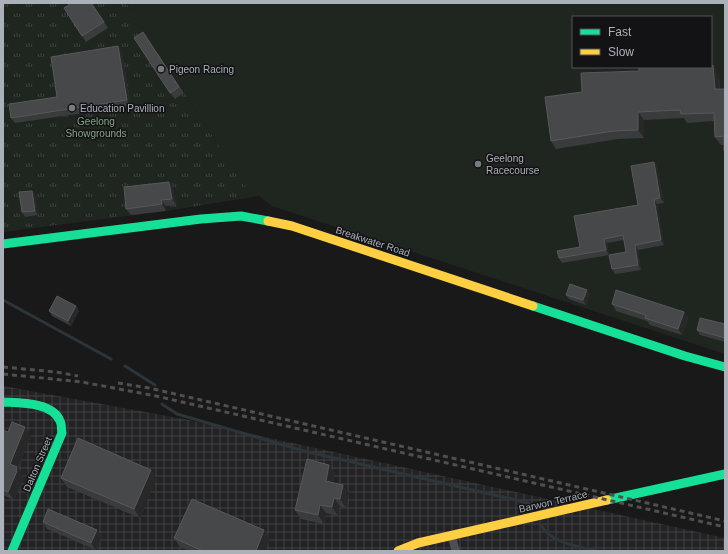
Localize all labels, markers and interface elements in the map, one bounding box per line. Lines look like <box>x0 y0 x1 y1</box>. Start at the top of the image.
legend <box>572 16 712 68</box>
text: Fast <box>608 25 632 39</box>
text: Slow <box>608 45 634 59</box>
marker: Pigeon Racing <box>156 64 166 74</box>
place label: Pigeon Racing <box>169 64 234 75</box>
marker: Education Pavillion <box>67 103 77 113</box>
place label: Education Pavillion <box>80 103 165 114</box>
park label: Geelong Showgrounds <box>65 116 127 139</box>
place label: Geelong Racecourse <box>486 153 540 176</box>
marker: Geelong Racecourse <box>473 159 483 169</box>
street label: Breakwater Road <box>334 224 411 259</box>
street label: Dalton Street <box>21 435 54 493</box>
street label: Barwon Terrace <box>518 488 589 515</box>

